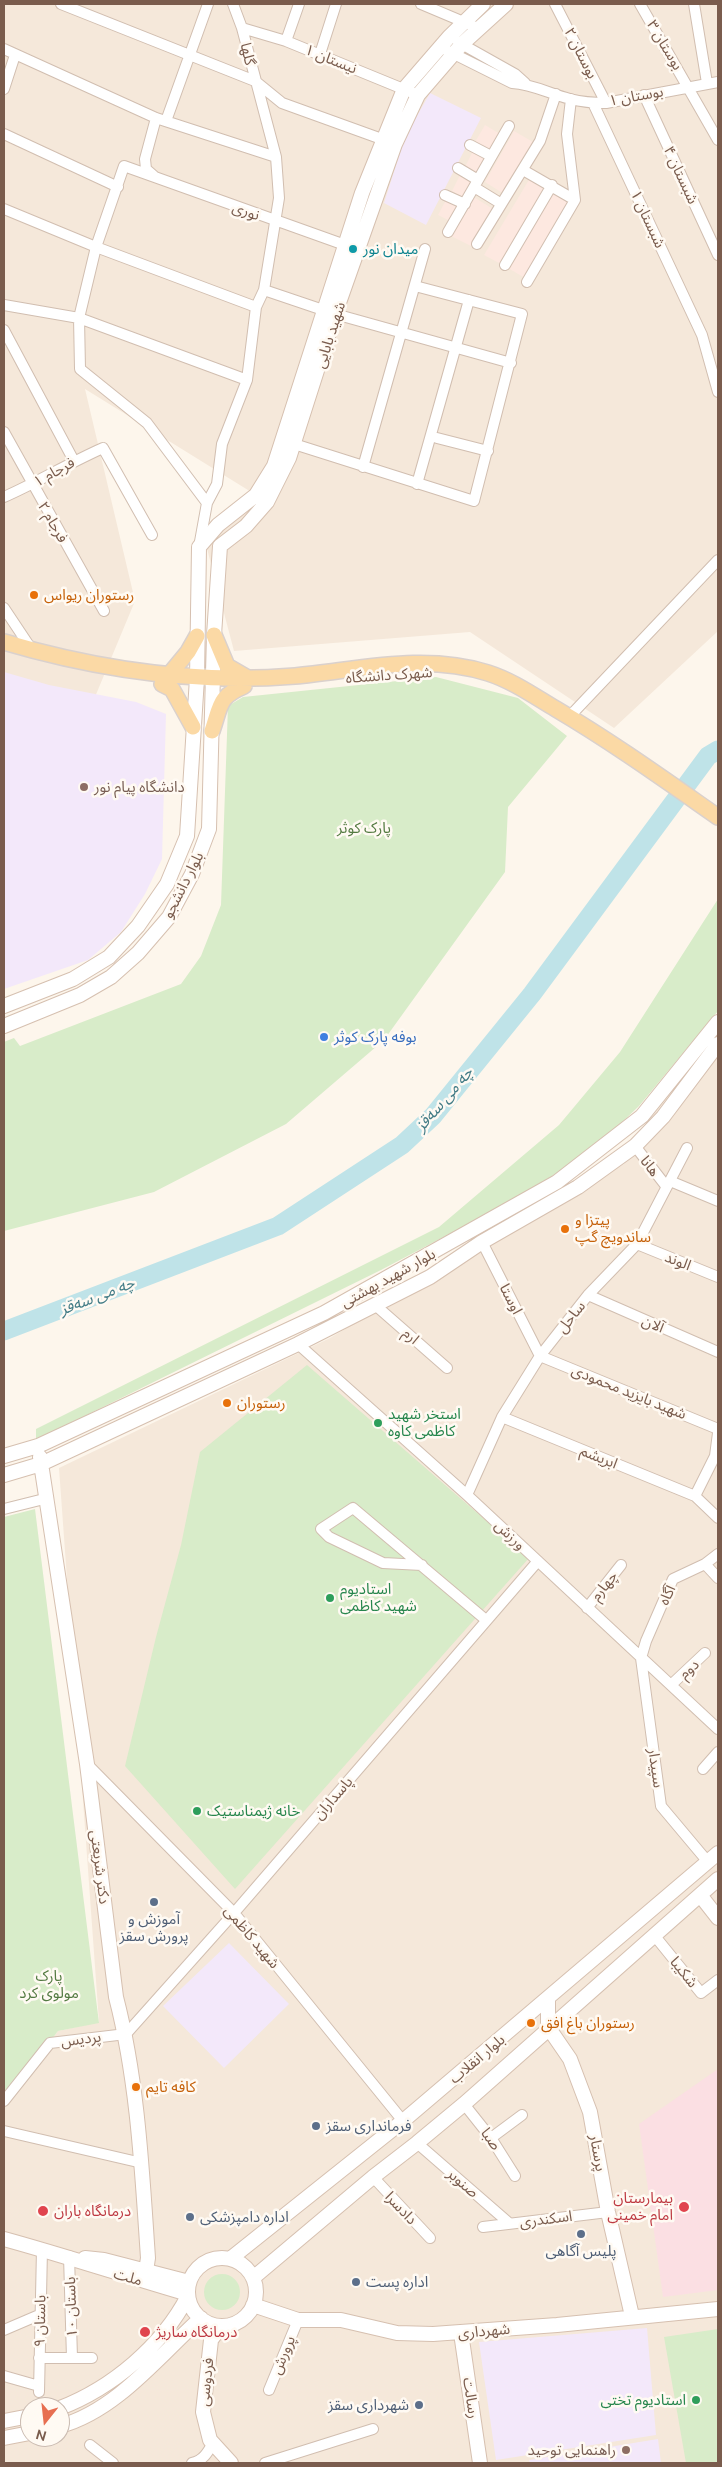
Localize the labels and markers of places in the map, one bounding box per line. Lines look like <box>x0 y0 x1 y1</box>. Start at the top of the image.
place label: میدان نور <box>363 240 418 258</box>
marker: میدان نور <box>347 243 359 255</box>
place label: رستوران ریواس <box>44 586 134 604</box>
marker: رستوران ریواس <box>28 589 40 601</box>
place label: دانشگاه پیام نور <box>94 778 185 796</box>
marker: دانشگاه پیام نور <box>78 781 90 793</box>
place label: بوفه پارک کوثر <box>334 1028 417 1046</box>
marker: بوفه پارک کوثر <box>318 1031 330 1043</box>
place label: پیتزا و ساندویچ گپ <box>575 1211 651 1246</box>
marker: پیتزا و ساندویچ گپ <box>559 1223 571 1235</box>
place label: رستوران <box>237 1394 285 1412</box>
marker: رستوران <box>221 1397 233 1409</box>
place label: استخر شهید کاظمی کاوه <box>388 1405 461 1440</box>
marker: استخر شهید کاظمی کاوه <box>372 1417 384 1429</box>
place label: استادیوم شهید کاظمی <box>340 1580 417 1615</box>
marker: استادیوم شهید کاظمی <box>324 1592 336 1604</box>
place label: خانه ژیمناستیک <box>207 1802 300 1820</box>
marker: خانه ژیمناستیک <box>191 1805 203 1817</box>
marker: آموزش و پرورش سقز <box>148 1896 160 1908</box>
place label: آموزش و پرورش سقز <box>120 1910 188 1945</box>
place label: رستوران باغ افق <box>541 2014 635 2032</box>
marker: رستوران باغ افق <box>525 2017 537 2029</box>
place label: کافه تایم <box>146 2078 196 2096</box>
marker: کافه تایم <box>130 2081 142 2093</box>
place label: فرمانداری سقز <box>326 2117 411 2135</box>
marker: فرمانداری سقز <box>310 2120 322 2132</box>
place label: بیمارستان امام خمینی <box>607 2189 673 2224</box>
marker: بیمارستان امام خمینی <box>677 2200 691 2214</box>
place label: درمانگاه باران <box>54 2202 131 2220</box>
marker: درمانگاه باران <box>36 2204 50 2218</box>
place label: اداره دامپزشکی <box>200 2208 289 2226</box>
marker: اداره دامپزشکی <box>184 2211 196 2223</box>
marker: پلیس آگاهی <box>575 2228 587 2240</box>
place label: پلیس آگاهی <box>546 2242 616 2260</box>
place label: اداره پست <box>366 2273 428 2291</box>
marker: اداره پست <box>350 2276 362 2288</box>
place label: درمانگاه ساریژ <box>156 2323 237 2341</box>
marker: درمانگاه ساریژ <box>138 2325 152 2339</box>
place label: استادیوم تختی <box>601 2391 686 2409</box>
marker: استادیوم تختی <box>690 2394 702 2406</box>
place label: شهرداری سقز <box>328 2396 409 2414</box>
marker: شهرداری سقز <box>413 2399 425 2411</box>
place label: راهنمایی توحید <box>528 2441 616 2459</box>
marker: راهنمایی توحید <box>620 2444 632 2456</box>

